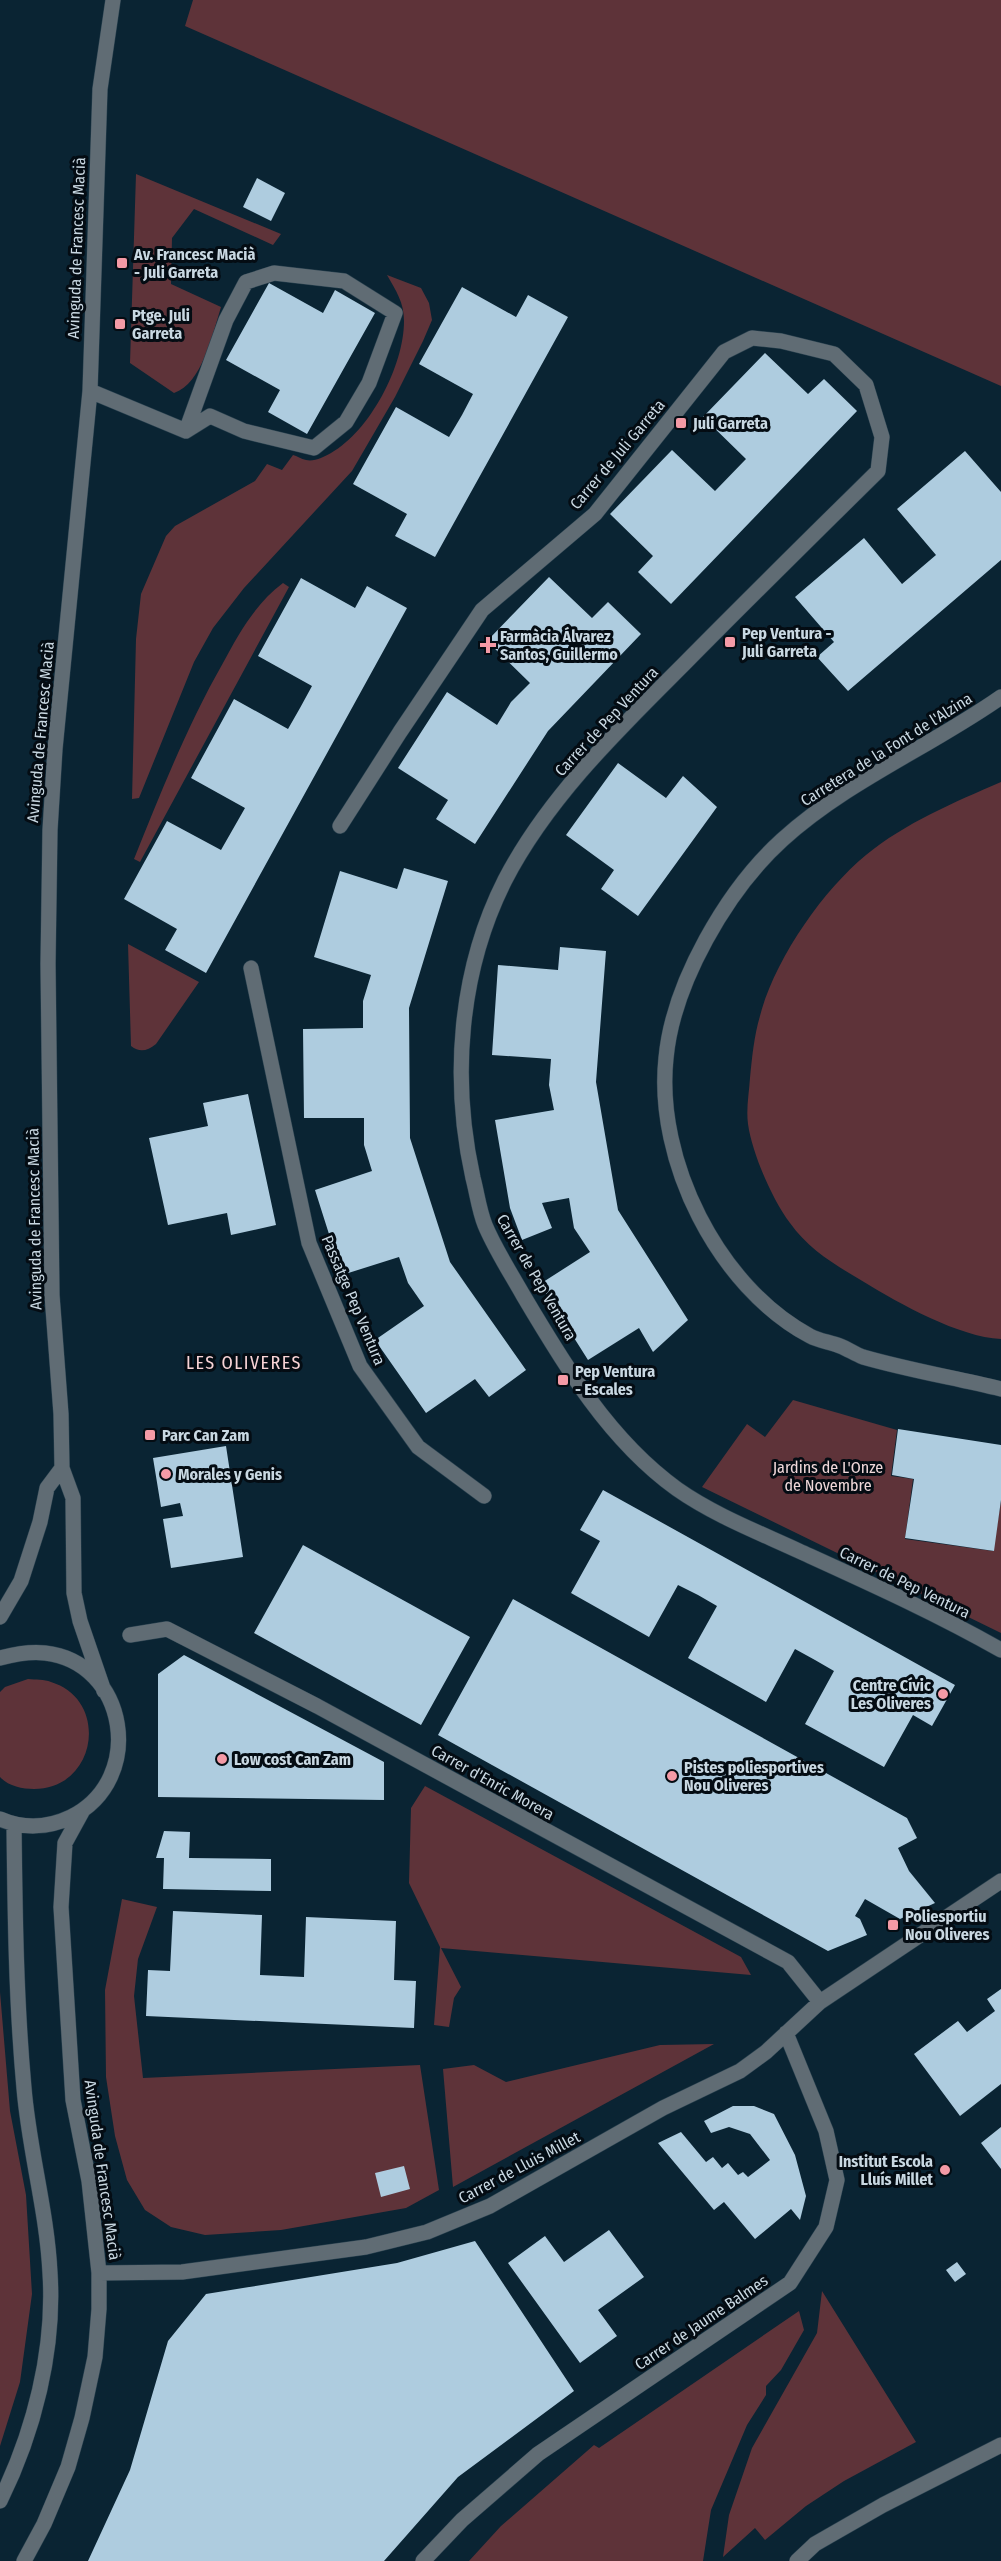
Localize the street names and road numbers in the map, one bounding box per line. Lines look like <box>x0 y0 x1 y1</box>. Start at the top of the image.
street label: Avinguda de Francesc Macià <box>64 157 89 339</box>
street label: Carrer de Juli Garreta <box>566 395 669 513</box>
street label: Avinguda de Francesc Macià <box>23 641 58 823</box>
street label: Carrer de Pep Ventura <box>551 663 662 780</box>
street label: Carretera de la Font de l'Alzina <box>797 689 976 810</box>
street label: Avinguda de Francesc Macià <box>23 1128 46 1310</box>
street label: Carrer de Pep Ventura <box>493 1211 581 1344</box>
street label: Passatge Pep Ventura <box>318 1232 390 1368</box>
street label: Carrer de Pep Ventura <box>836 1543 973 1622</box>
street label: Carrer d'Enric Morera <box>428 1741 558 1824</box>
street label: Avinguda de Francesc Macià <box>80 2079 125 2262</box>
street label: Carrer de Lluis Millet <box>455 2127 584 2208</box>
street label: Carrer de Jaume Balmes <box>631 2271 771 2374</box>

